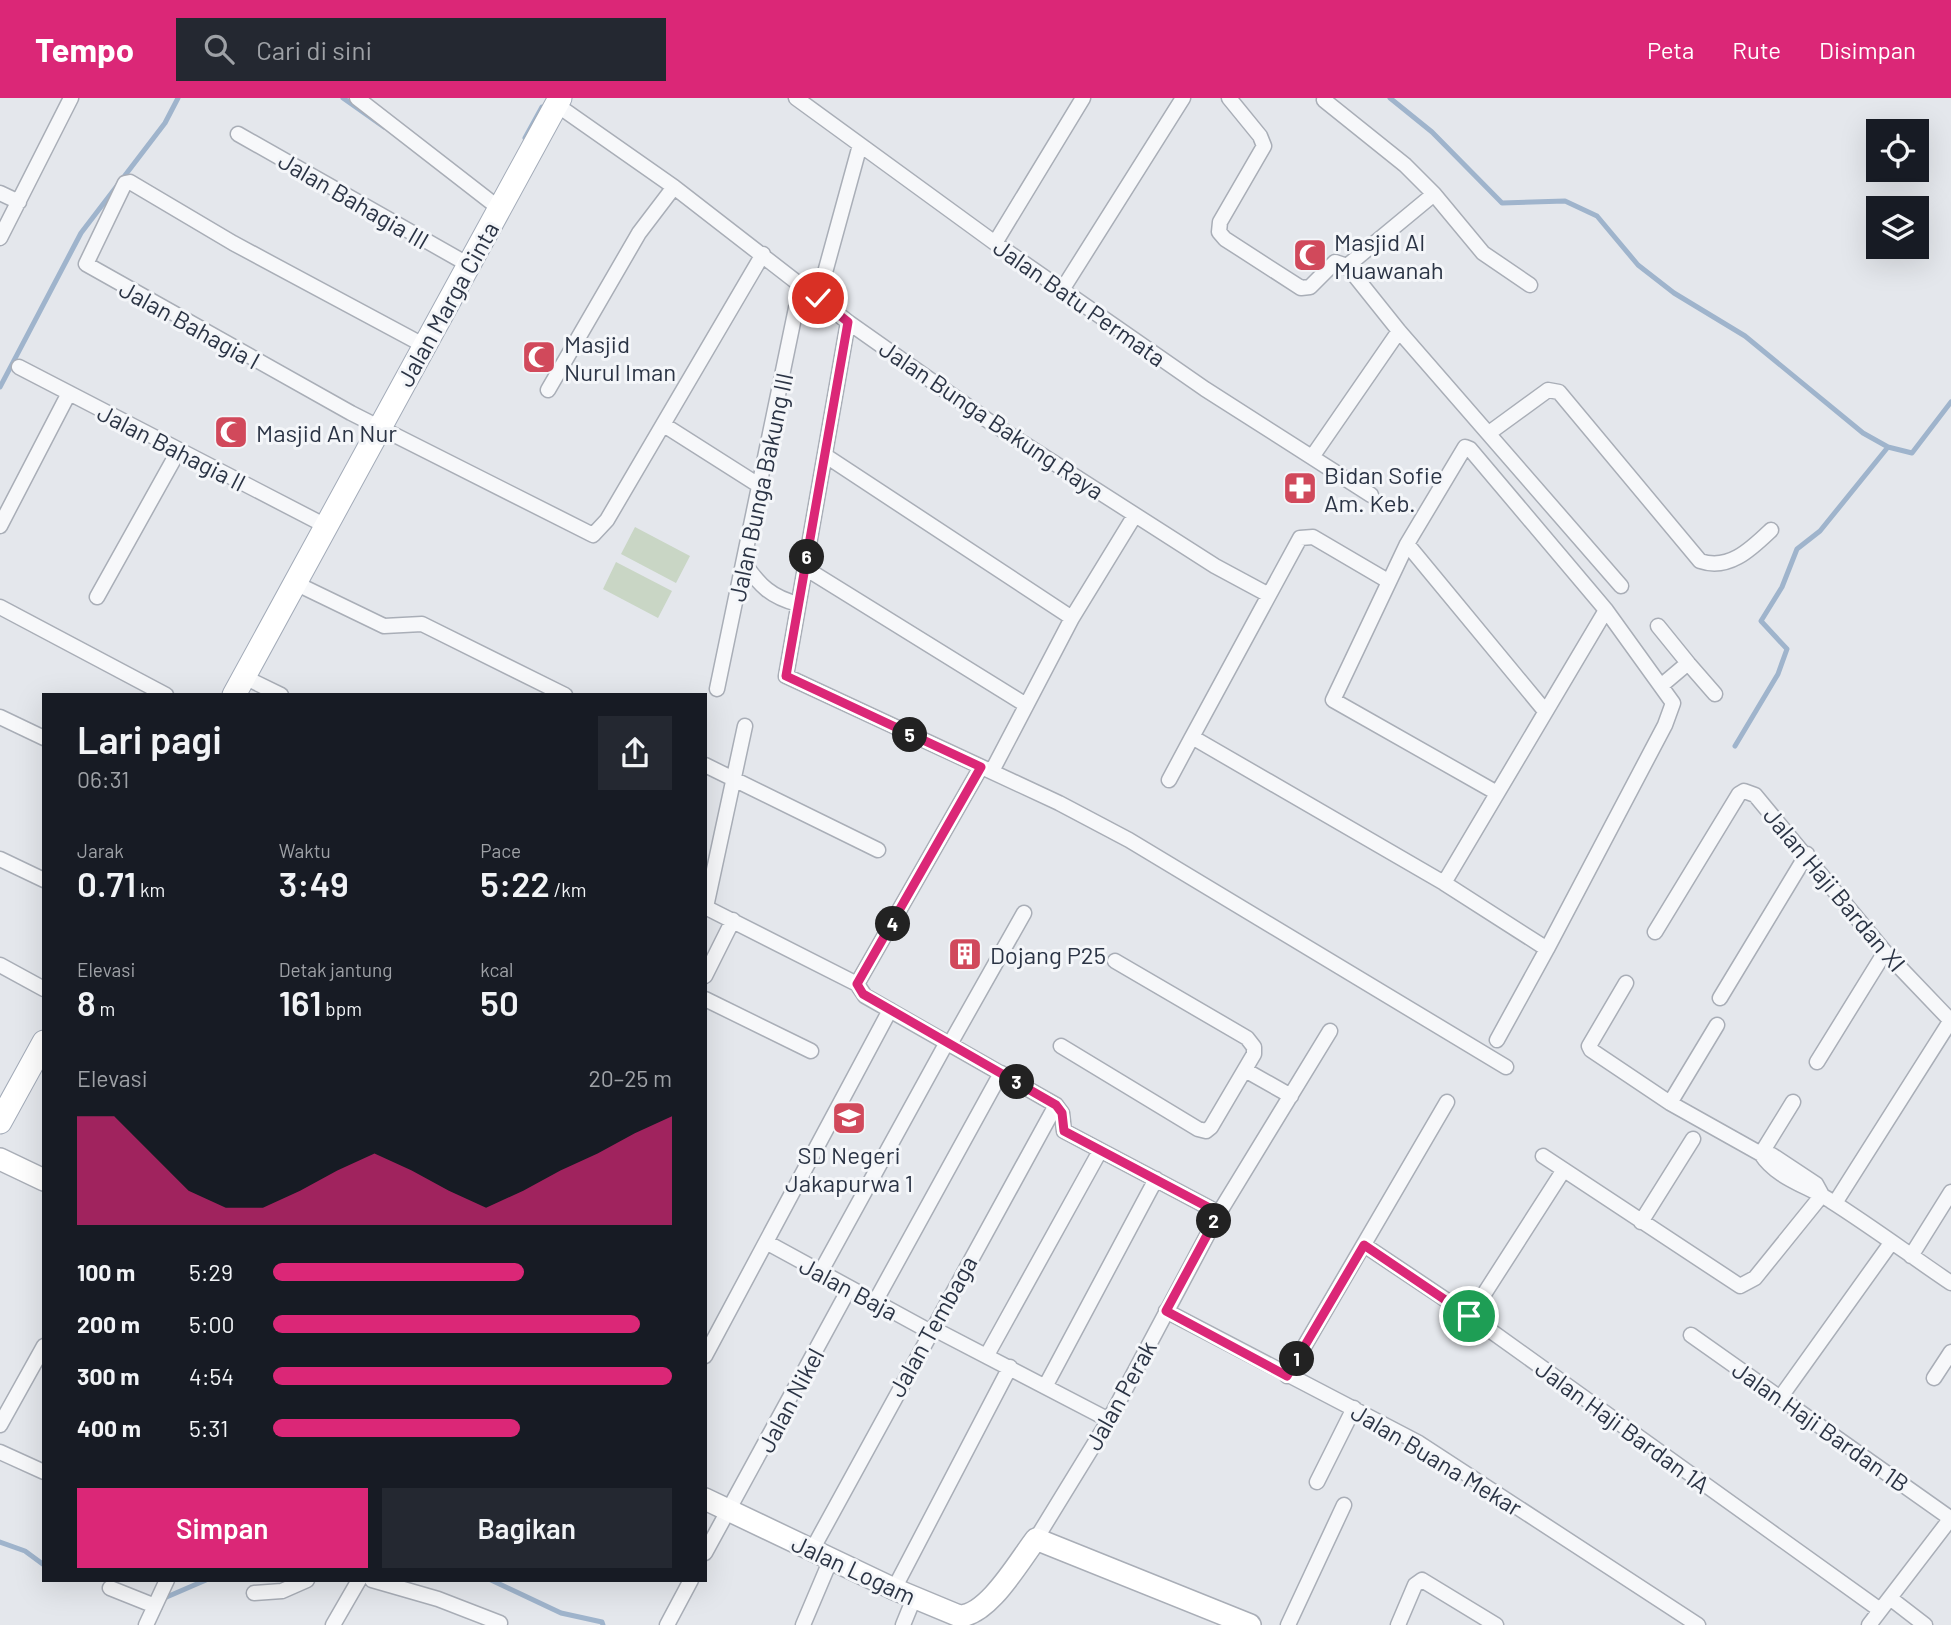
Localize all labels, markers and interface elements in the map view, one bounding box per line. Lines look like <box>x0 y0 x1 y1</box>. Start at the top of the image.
search box <box>176 18 666 81</box>
text: Tempo <box>35 29 134 69</box>
icon: search <box>200 30 238 68</box>
text: Cari di sini <box>256 34 372 65</box>
text: Peta <box>1647 35 1694 64</box>
text: Rute <box>1732 35 1781 64</box>
text: Disimpan <box>1819 35 1916 64</box>
map controls <box>1866 119 1929 259</box>
button: locate <box>1866 119 1929 182</box>
street label: Jalan Bahagia III <box>274 145 434 255</box>
button: layers <box>1866 196 1929 259</box>
street label: Jalan Marga Cinta <box>390 216 504 392</box>
place label: Masjid Al Muawanah <box>1334 227 1444 284</box>
street label: Jalan Batu Permata <box>988 232 1172 372</box>
mosque icon: Masjid Al Muawanah <box>1291 236 1329 274</box>
pin <box>788 268 848 328</box>
street label: Jalan Bahagia I <box>115 273 265 375</box>
icon: check <box>799 279 837 317</box>
place label: Masjid Nurul Iman <box>564 329 676 386</box>
street label: Jalan Bunga Bakung Raya <box>874 333 1110 505</box>
mosque icon: Masjid Nurul Iman <box>520 338 558 376</box>
street label: Jalan Bunga Bakung III <box>722 370 798 604</box>
street label: Jalan Bahagia II <box>93 397 251 497</box>
mosque icon: Masjid An Nur <box>212 413 250 451</box>
place label: Masjid An Nur <box>256 418 397 447</box>
place label: Bidan Sofie Am. Keb. <box>1324 460 1443 517</box>
pharmacy icon: Bidan Sofie Am. Keb. <box>1281 469 1319 507</box>
pin: 6 <box>790 540 824 574</box>
text: 6 <box>801 545 812 568</box>
text: Lari pagi <box>77 716 222 762</box>
button: share <box>598 716 672 790</box>
pin: 5 <box>892 718 928 752</box>
text: 5 <box>904 723 915 746</box>
text: 06:31 <box>77 765 129 793</box>
street label: Jalan Haji Bardan XI <box>1758 801 1912 977</box>
text: Jarak <box>77 839 124 862</box>
text: Waktu <box>279 839 331 862</box>
text: Pace <box>480 839 521 862</box>
text: 0.71 <box>77 862 136 904</box>
text: 3:49 <box>279 862 349 904</box>
text: 5:22 <box>480 862 550 904</box>
text: km <box>136 878 165 901</box>
text: /km <box>550 878 587 901</box>
pin: 4 <box>876 906 910 942</box>
text: 4 <box>887 912 898 935</box>
building icon: Dojang P25 <box>946 935 984 973</box>
place label: Dojang P25 <box>990 940 1106 969</box>
text: Elevasi <box>77 958 135 981</box>
text: Detak jantung <box>279 958 392 981</box>
text: kcal <box>480 958 513 981</box>
text: 8 <box>77 981 96 1023</box>
text: 161 <box>279 981 322 1023</box>
text: 50 <box>480 981 519 1023</box>
text: m <box>96 997 115 1020</box>
text: bpm <box>322 997 362 1020</box>
text: Elevasi <box>77 1064 148 1092</box>
text: 20–25 m <box>589 1064 672 1092</box>
pin: 3 <box>1000 1065 1034 1100</box>
text: 3 <box>1011 1070 1022 1093</box>
school or university icon: SD Negeri Jakapurwa 1 <box>830 1099 868 1137</box>
place label: SD Negeri Jakapurwa 1 <box>785 1140 913 1197</box>
pin: 2 <box>1196 1204 1232 1238</box>
text: 2 <box>1208 1209 1219 1232</box>
street label: Jalan Baja <box>795 1250 903 1326</box>
street label: Jalan Tembaga <box>881 1250 983 1402</box>
text: 100 m <box>77 1258 135 1286</box>
text: 5:29 <box>189 1258 233 1286</box>
pin <box>1439 1286 1499 1346</box>
icon: arrive <box>1450 1297 1488 1335</box>
text: 200 m <box>77 1310 140 1338</box>
text: 5:00 <box>189 1310 235 1338</box>
street label: Jalan Perak <box>1078 1335 1162 1455</box>
pin: 1 <box>1280 1342 1314 1376</box>
street label: Jalan Nikel <box>750 1343 830 1457</box>
text: 1 <box>1293 1347 1300 1370</box>
street label: Jalan Haji Bardan 1A <box>1530 1353 1716 1499</box>
street label: Jalan Haji Bardan 1B <box>1727 1354 1915 1498</box>
text: 300 m <box>77 1362 139 1390</box>
text: 4:54 <box>189 1362 234 1390</box>
street label: Jalan Buana Mekar <box>1346 1397 1528 1522</box>
text: 400 m <box>77 1414 141 1442</box>
text: 5:31 <box>189 1414 228 1442</box>
button: Simpan <box>77 1488 368 1568</box>
button: Bagikan <box>382 1488 672 1568</box>
street label: Jalan Logam <box>787 1528 921 1610</box>

